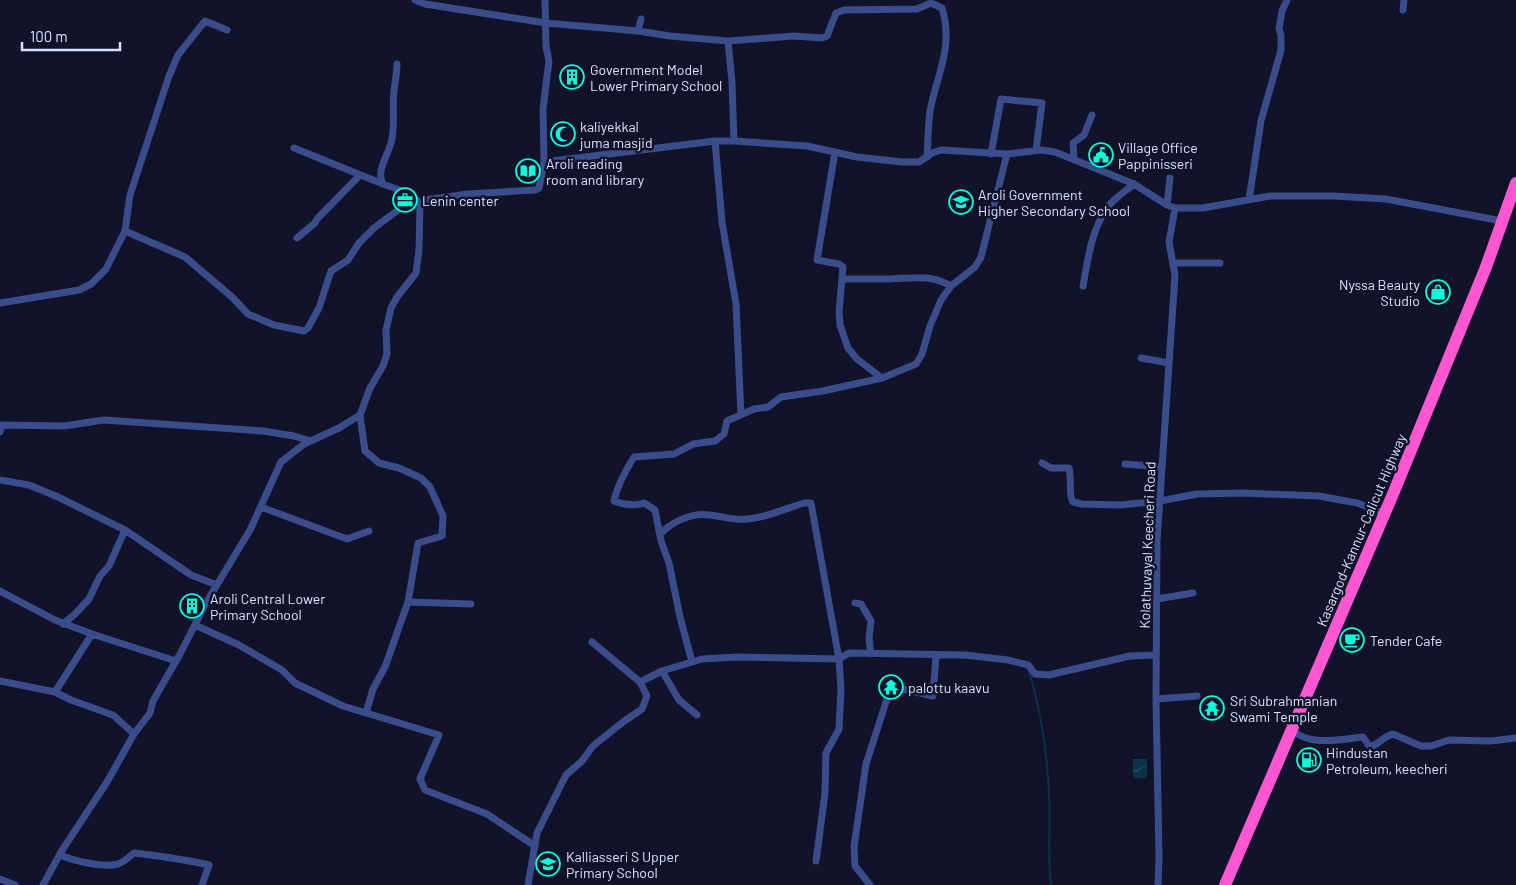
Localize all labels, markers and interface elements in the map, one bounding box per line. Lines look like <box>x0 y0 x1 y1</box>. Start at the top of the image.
scale bar <box>22 20 120 52</box>
text: 100 m <box>30 27 68 45</box>
place label: Government Model Lower Primary School <box>590 61 722 94</box>
building icon: Government Model Lower Primary School <box>559 64 585 90</box>
place label: kaliyekkal juma masjid <box>579 118 653 151</box>
mosque icon: kaliyekkal juma masjid <box>550 121 576 147</box>
place label: Village Office Pappinisseri <box>1118 139 1198 172</box>
public building icon: Village Office Pappinisseri <box>1088 142 1114 168</box>
place label: Aroli reading room and library <box>546 155 645 188</box>
library icon: Aroli reading room and library <box>515 158 541 184</box>
place label: Aroli Government Higher Secondary School <box>978 186 1130 219</box>
office icon: Lenin center <box>392 187 418 213</box>
school or university icon: Aroli Government Higher Secondary School <box>948 189 974 215</box>
place label: Lenin center <box>422 192 499 209</box>
place label: Nyssa Beauty Studio <box>1339 276 1421 309</box>
shop icon: Nyssa Beauty Studio <box>1425 279 1451 305</box>
street label: Kasargod-Kannur-Calicut Highway <box>1313 431 1410 629</box>
street label: Kolathuvayal Keecheri Road <box>1136 461 1158 629</box>
place label: Aroli Central Lower Primary School <box>210 590 325 623</box>
building icon: Aroli Central Lower Primary School <box>179 593 205 619</box>
cafe icon: Tender Cafe <box>1339 627 1365 653</box>
place label: Tender Cafe <box>1370 632 1442 649</box>
temple icon: palottu kaavu <box>878 674 904 700</box>
place label: palottu kaavu <box>908 679 989 696</box>
place label: Sri Subrahmanian Swami Temple <box>1230 692 1337 725</box>
temple icon: Sri Subrahmanian Swami Temple <box>1199 695 1225 721</box>
place label: Hindustan Petroleum, keecheri <box>1326 744 1448 777</box>
fuel station icon: Hindustan Petroleum, keecheri <box>1296 747 1322 773</box>
place label: Kalliasseri S Upper Primary School <box>566 848 679 881</box>
school or university icon: Kalliasseri S Upper Primary School <box>535 851 561 877</box>

